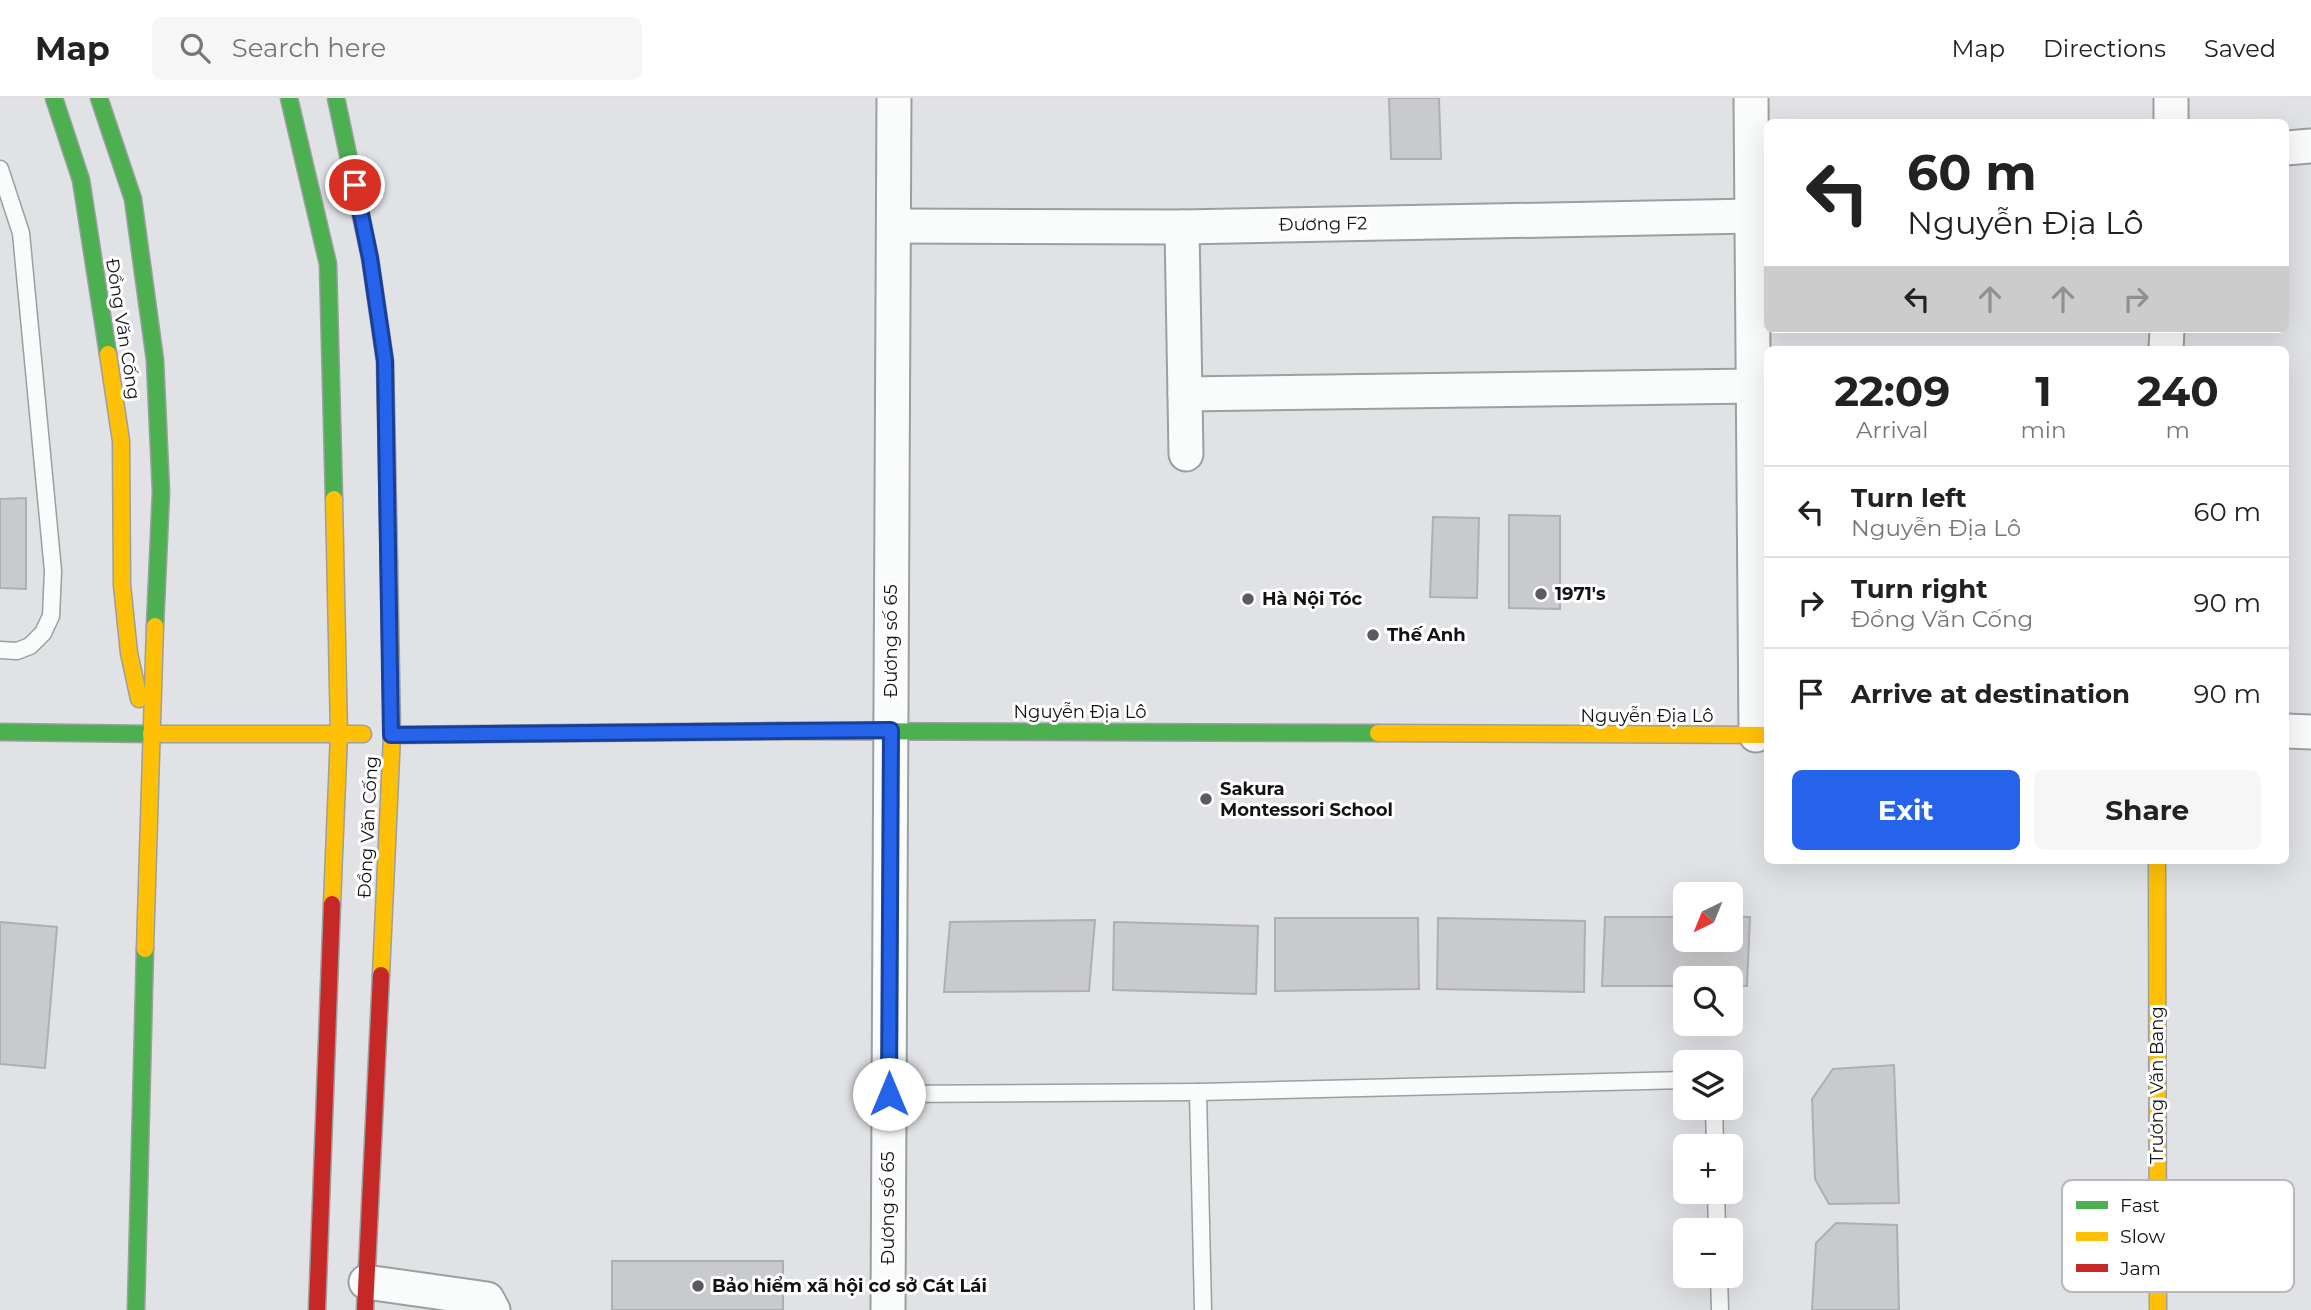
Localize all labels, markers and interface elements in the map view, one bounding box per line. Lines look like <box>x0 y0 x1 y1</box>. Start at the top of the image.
search box <box>152 17 642 80</box>
text: Map <box>35 28 110 68</box>
icon: search <box>176 29 214 67</box>
text: Search here <box>232 32 386 64</box>
text: Map <box>1952 34 2005 63</box>
text: Directions <box>2043 34 2166 63</box>
text: Saved <box>2204 34 2276 63</box>
text: 60 m <box>1907 143 2037 202</box>
icon: left <box>1792 147 1883 238</box>
pin <box>325 155 385 215</box>
icon: arrive <box>336 166 374 204</box>
text: Nguyễn Địa Lô <box>1907 203 2144 242</box>
street label: Đương F2 <box>1278 212 1368 236</box>
street label: Đồng Văn Cống <box>101 257 145 401</box>
icon: left <box>1898 280 1936 318</box>
icon: ahead <box>1971 280 2009 318</box>
icon: ahead <box>2044 280 2082 318</box>
icon: right <box>2117 280 2155 318</box>
text: 22:09 <box>1834 365 1950 417</box>
text: 1 <box>2035 365 2052 417</box>
text: 240 <box>2137 365 2219 417</box>
text: Arrival <box>1856 416 1928 444</box>
text: min <box>2020 416 2067 444</box>
text: m <box>2166 416 2190 444</box>
text: Turn left <box>1851 482 1967 514</box>
icon: left <box>1792 493 1830 531</box>
text: 60 m <box>2194 496 2261 528</box>
text: Nguyễn Địa Lô <box>1851 514 2021 542</box>
text: Turn right <box>1851 573 1987 605</box>
place label: 1971's <box>1555 583 1606 605</box>
street label: Đương số 65 <box>880 584 902 698</box>
icon: right <box>1792 584 1830 622</box>
marker: 1971's <box>1533 586 1549 602</box>
text: 90 m <box>2194 587 2261 619</box>
place label: Hà Nội Tóc <box>1262 588 1363 610</box>
marker: Hà Nội Tóc <box>1240 591 1256 607</box>
text: Đồng Văn Cống <box>1851 605 2033 633</box>
place label: Thế Anh <box>1387 624 1466 646</box>
marker: Thế Anh <box>1365 627 1381 643</box>
icon: arrive <box>1792 675 1830 713</box>
text: Arrive at destination <box>1851 678 2130 710</box>
text: 90 m <box>2194 678 2261 710</box>
street label: Nguyễn Địa Lô <box>1013 701 1147 723</box>
street label: Nguyễn Địa Lô <box>1580 705 1714 727</box>
street label: Đồng Văn Cống <box>353 755 383 899</box>
button: Exit <box>1792 770 2020 850</box>
button: Share <box>2034 770 2261 850</box>
place label: Sakura Montessori School <box>1220 778 1393 821</box>
marker: Sakura Montessori School <box>1198 791 1214 807</box>
north arrow <box>1673 882 1743 952</box>
map controls <box>1673 882 1743 1288</box>
button: search <box>1673 966 1743 1036</box>
street label: Trương Văn Bang <box>2146 1006 2168 1164</box>
button: layers <box>1673 1050 1743 1120</box>
position arrow <box>852 1057 926 1131</box>
button: + <box>1673 1134 1743 1204</box>
street label: Đương số 65 <box>877 1151 899 1265</box>
legend <box>2062 1180 2294 1292</box>
text: Fast <box>2120 1194 2160 1217</box>
button: − <box>1673 1218 1743 1288</box>
text: Slow <box>2120 1225 2165 1248</box>
text: Jam <box>2119 1257 2161 1280</box>
place label: Bảo hiểm xã hội cơ sở Cát Lái <box>712 1275 987 1297</box>
marker: Bảo hiểm xã hội cơ sở Cát Lái <box>690 1278 706 1294</box>

